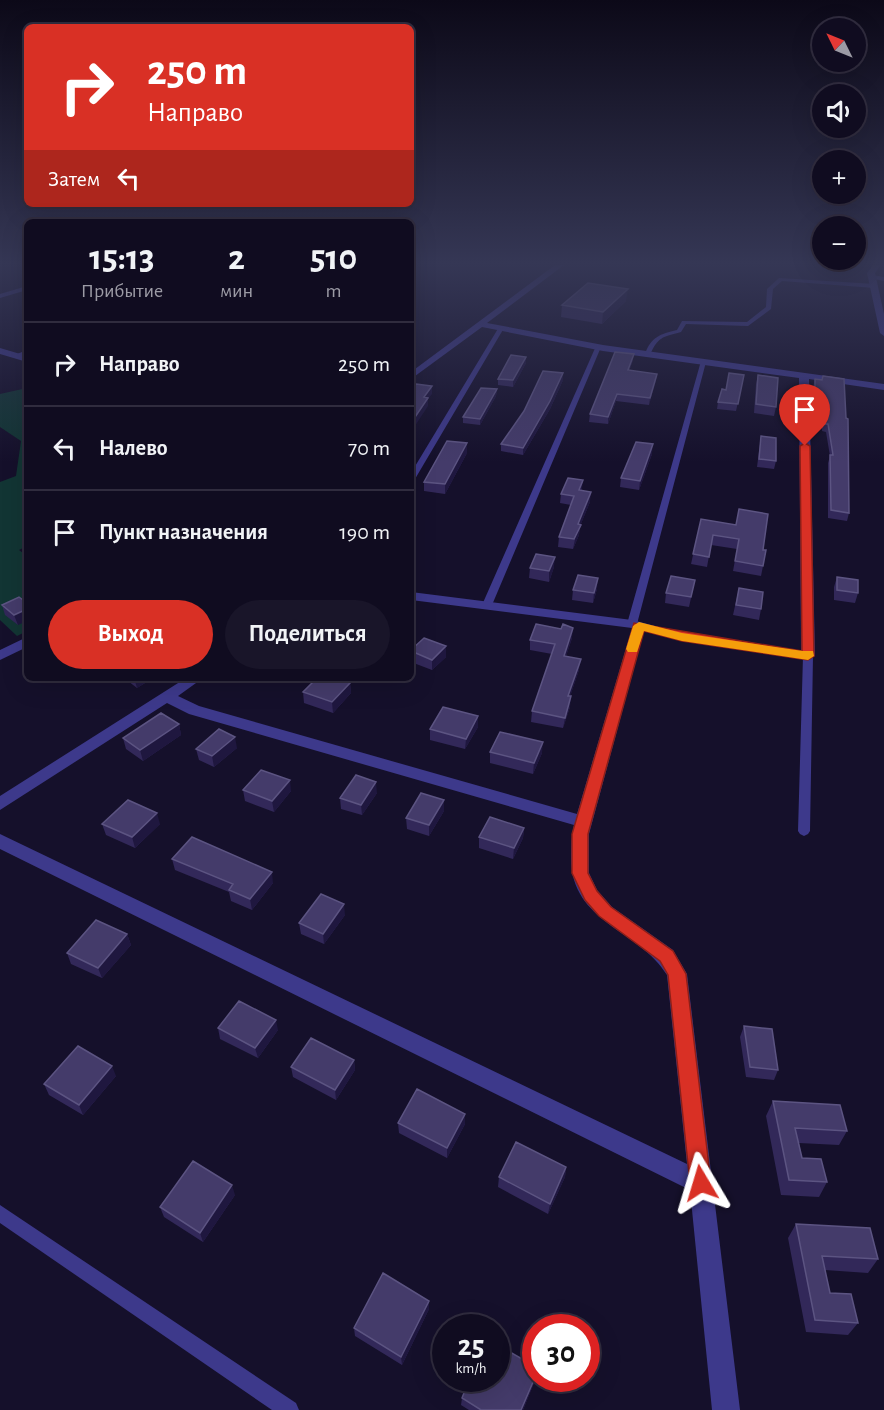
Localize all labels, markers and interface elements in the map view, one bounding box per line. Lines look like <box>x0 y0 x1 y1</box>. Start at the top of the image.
north arrow <box>812 18 866 72</box>
map controls <box>812 18 866 270</box>
icon: right <box>48 48 126 126</box>
text: 250 m <box>147 50 247 92</box>
button: sound <box>812 84 866 138</box>
text: Направо <box>147 99 243 126</box>
button: + <box>812 150 866 204</box>
icon: left <box>112 162 145 195</box>
text: Затем <box>48 168 100 190</box>
button: − <box>812 216 866 270</box>
text: 15:13 <box>89 240 155 276</box>
text: 2 <box>228 240 245 276</box>
text: 510 <box>310 240 357 276</box>
text: Прибытие <box>81 281 163 301</box>
text: мин <box>220 281 253 301</box>
text: m <box>326 281 342 301</box>
icon: right <box>48 348 81 381</box>
text: Направо <box>99 353 180 375</box>
text: 250 m <box>338 353 390 375</box>
pin <box>779 384 830 446</box>
icon: arrive <box>788 393 821 426</box>
icon: left <box>48 432 81 465</box>
text: Налево <box>99 437 168 459</box>
text: 70 m <box>348 437 390 459</box>
icon: arrive <box>48 516 81 549</box>
text: Пункт назначения <box>99 521 268 543</box>
text: 190 m <box>339 521 390 543</box>
button: Выход <box>48 600 213 669</box>
button: Поделиться <box>225 600 390 669</box>
position arrow <box>669 1151 733 1215</box>
speed limit sign: 30 <box>522 1314 600 1392</box>
text: 25 <box>457 1331 485 1361</box>
text: km/h <box>456 1361 486 1376</box>

